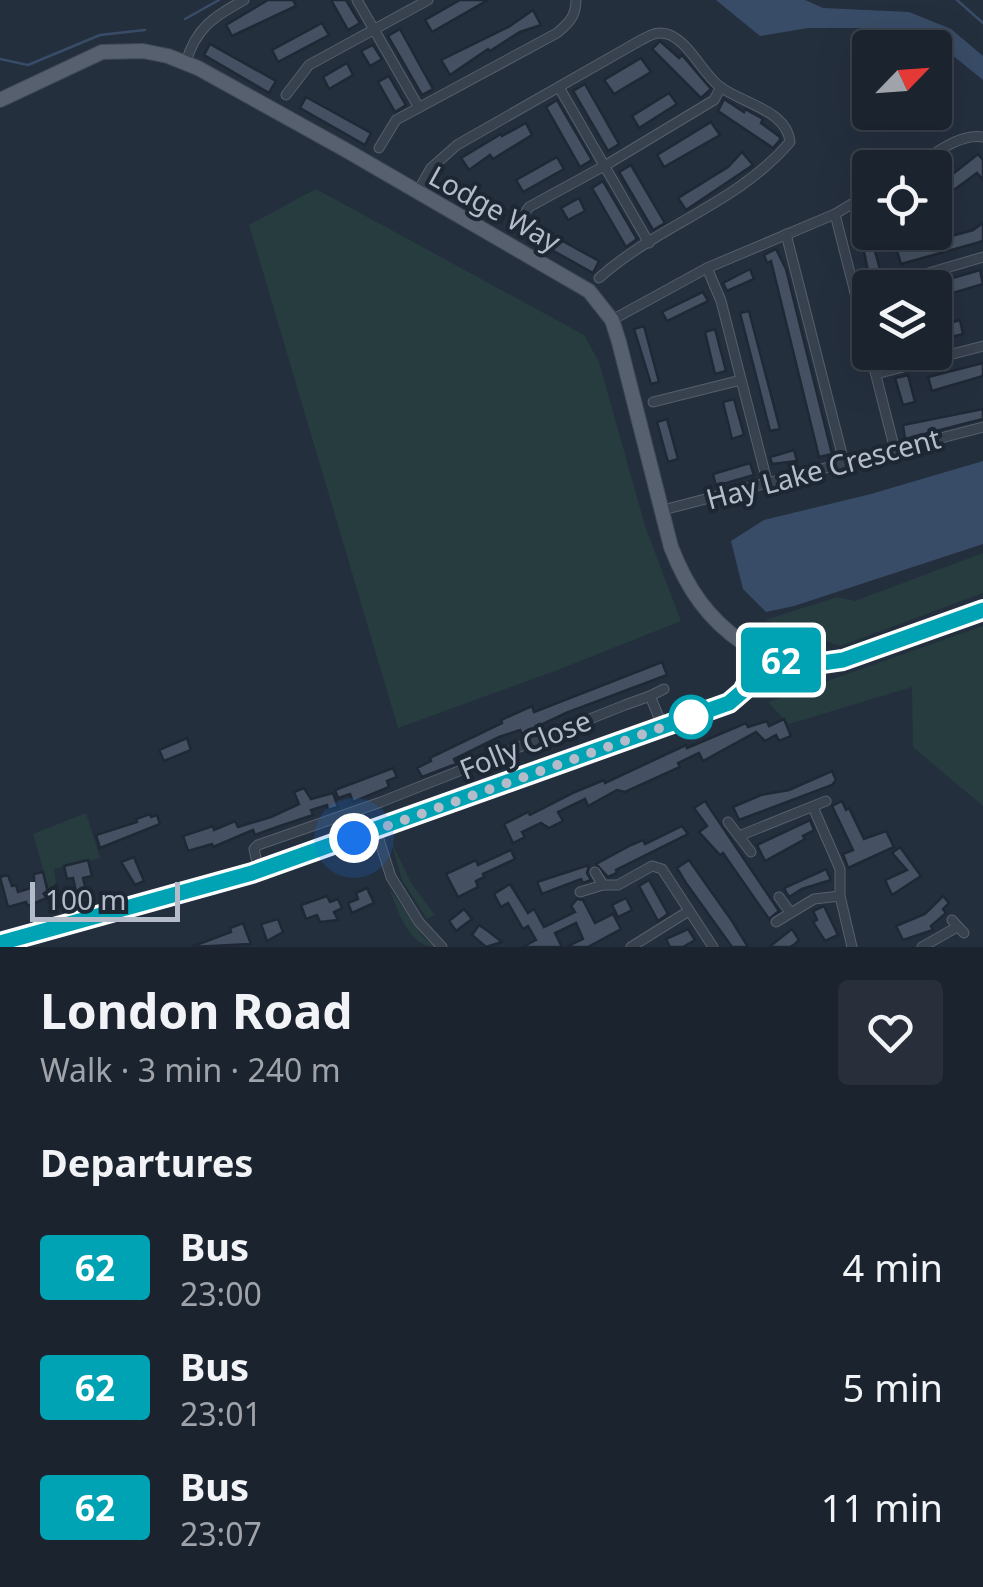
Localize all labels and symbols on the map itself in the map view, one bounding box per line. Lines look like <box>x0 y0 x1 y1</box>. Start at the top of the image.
north arrow <box>852 30 952 130</box>
street label: Lodge Way <box>423 156 568 260</box>
street label: Hay Lake Crescent <box>702 418 944 518</box>
line badge: 62 <box>736 628 826 692</box>
unlabelled marker <box>670 696 712 738</box>
street label: Folly Close <box>454 700 596 788</box>
your location <box>329 813 379 863</box>
scale bar <box>30 877 180 921</box>

